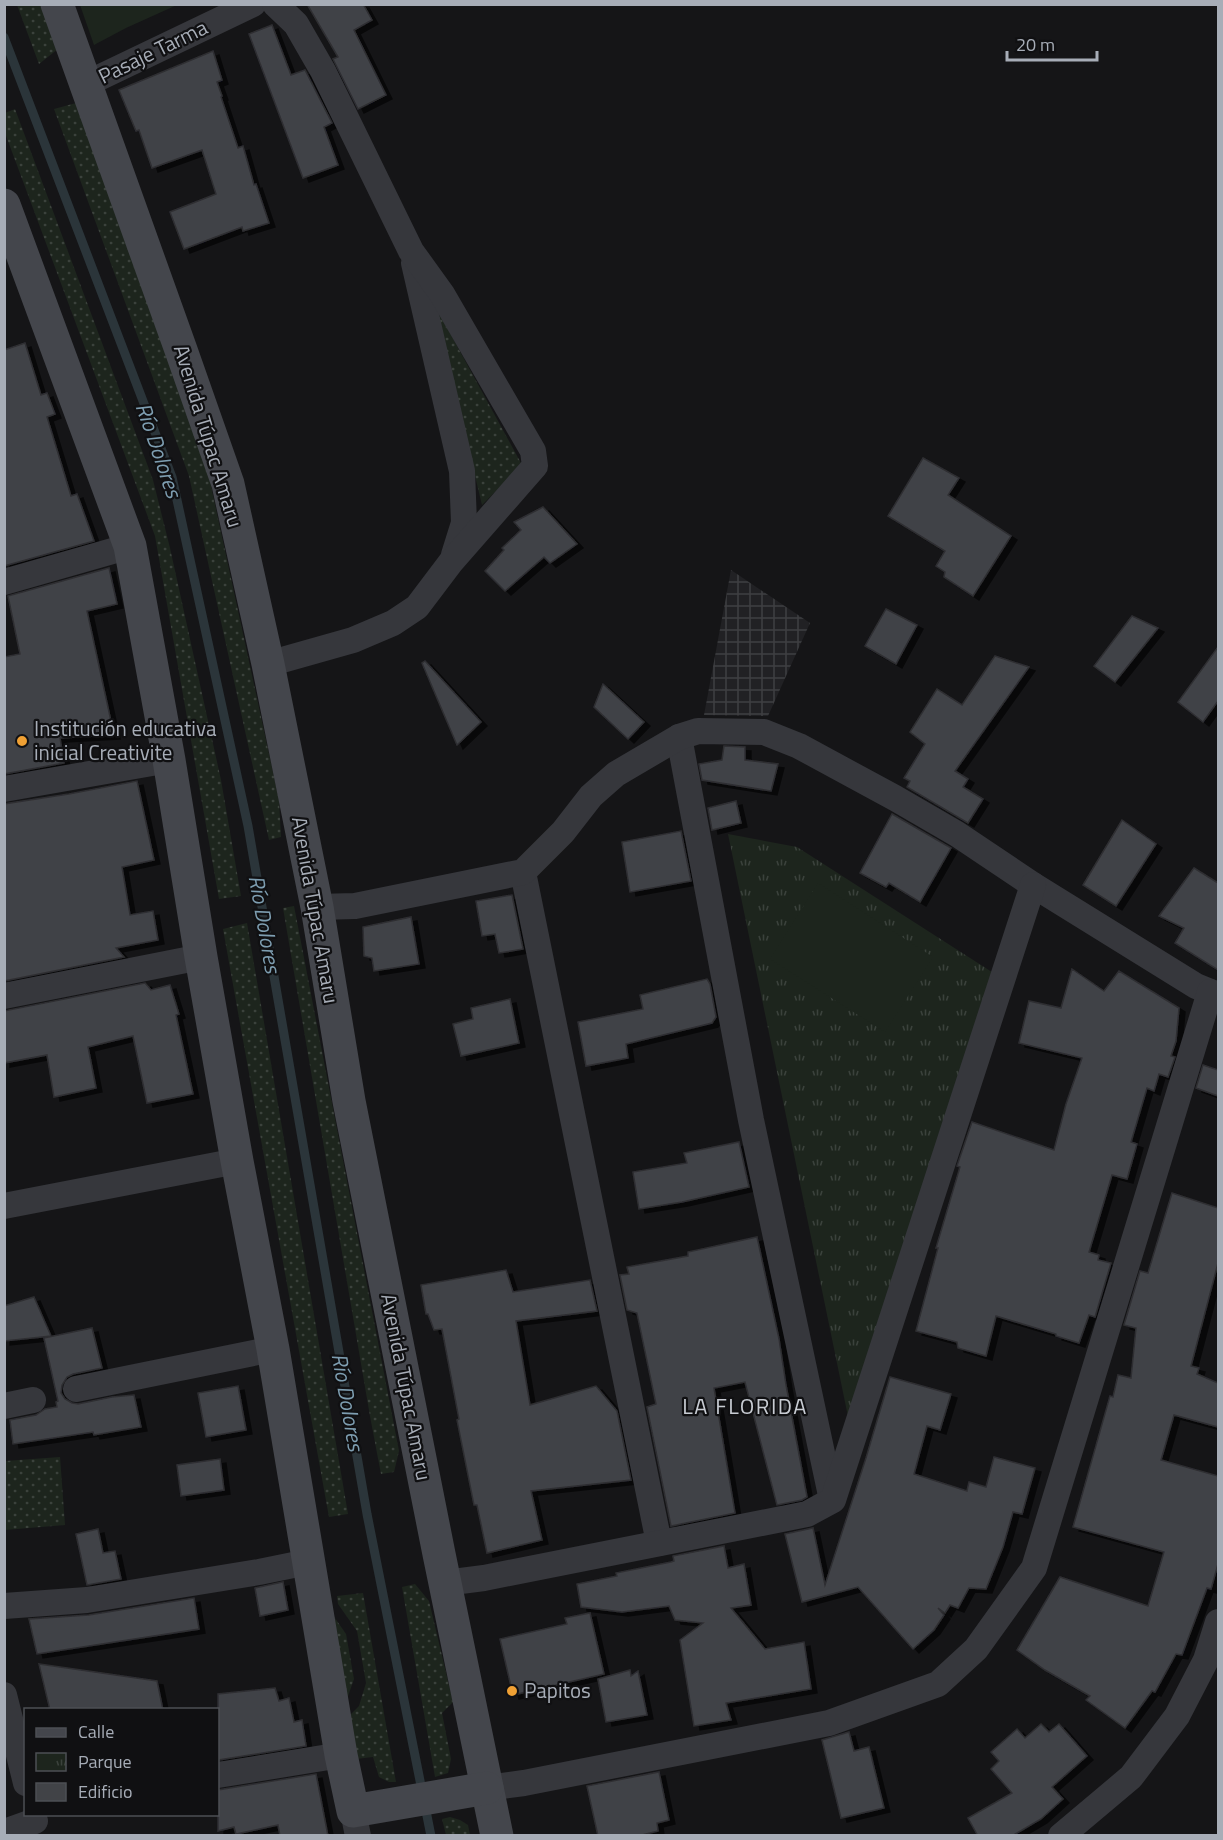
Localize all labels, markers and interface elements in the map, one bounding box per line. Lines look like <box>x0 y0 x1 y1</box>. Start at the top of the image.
street label: Pasaje Tarma <box>93 11 213 91</box>
scale bar <box>1007 24 1097 62</box>
text: 20 m <box>1016 31 1055 58</box>
street label: Avenida Túpac Amaru <box>166 340 252 531</box>
water label: Río Dolores <box>127 398 192 504</box>
place label: Institución educativa inicial Creativite <box>34 712 217 768</box>
marker: Institución educativa inicial Creativite <box>15 734 29 748</box>
street label: Avenida Túpac Amaru <box>284 814 348 1006</box>
water label: Río Dolores <box>240 872 291 977</box>
street label: Avenida Túpac Amaru <box>373 1291 441 1483</box>
water label: Río Dolores <box>323 1350 374 1455</box>
district label: LA FLORIDA <box>682 1389 808 1423</box>
place label: Papitos <box>524 1674 591 1706</box>
marker: Papitos <box>505 1684 519 1698</box>
legend <box>24 1708 219 1816</box>
text: Calle <box>78 1718 114 1745</box>
text: Parque <box>78 1748 132 1775</box>
text: Edificio <box>78 1778 132 1805</box>

